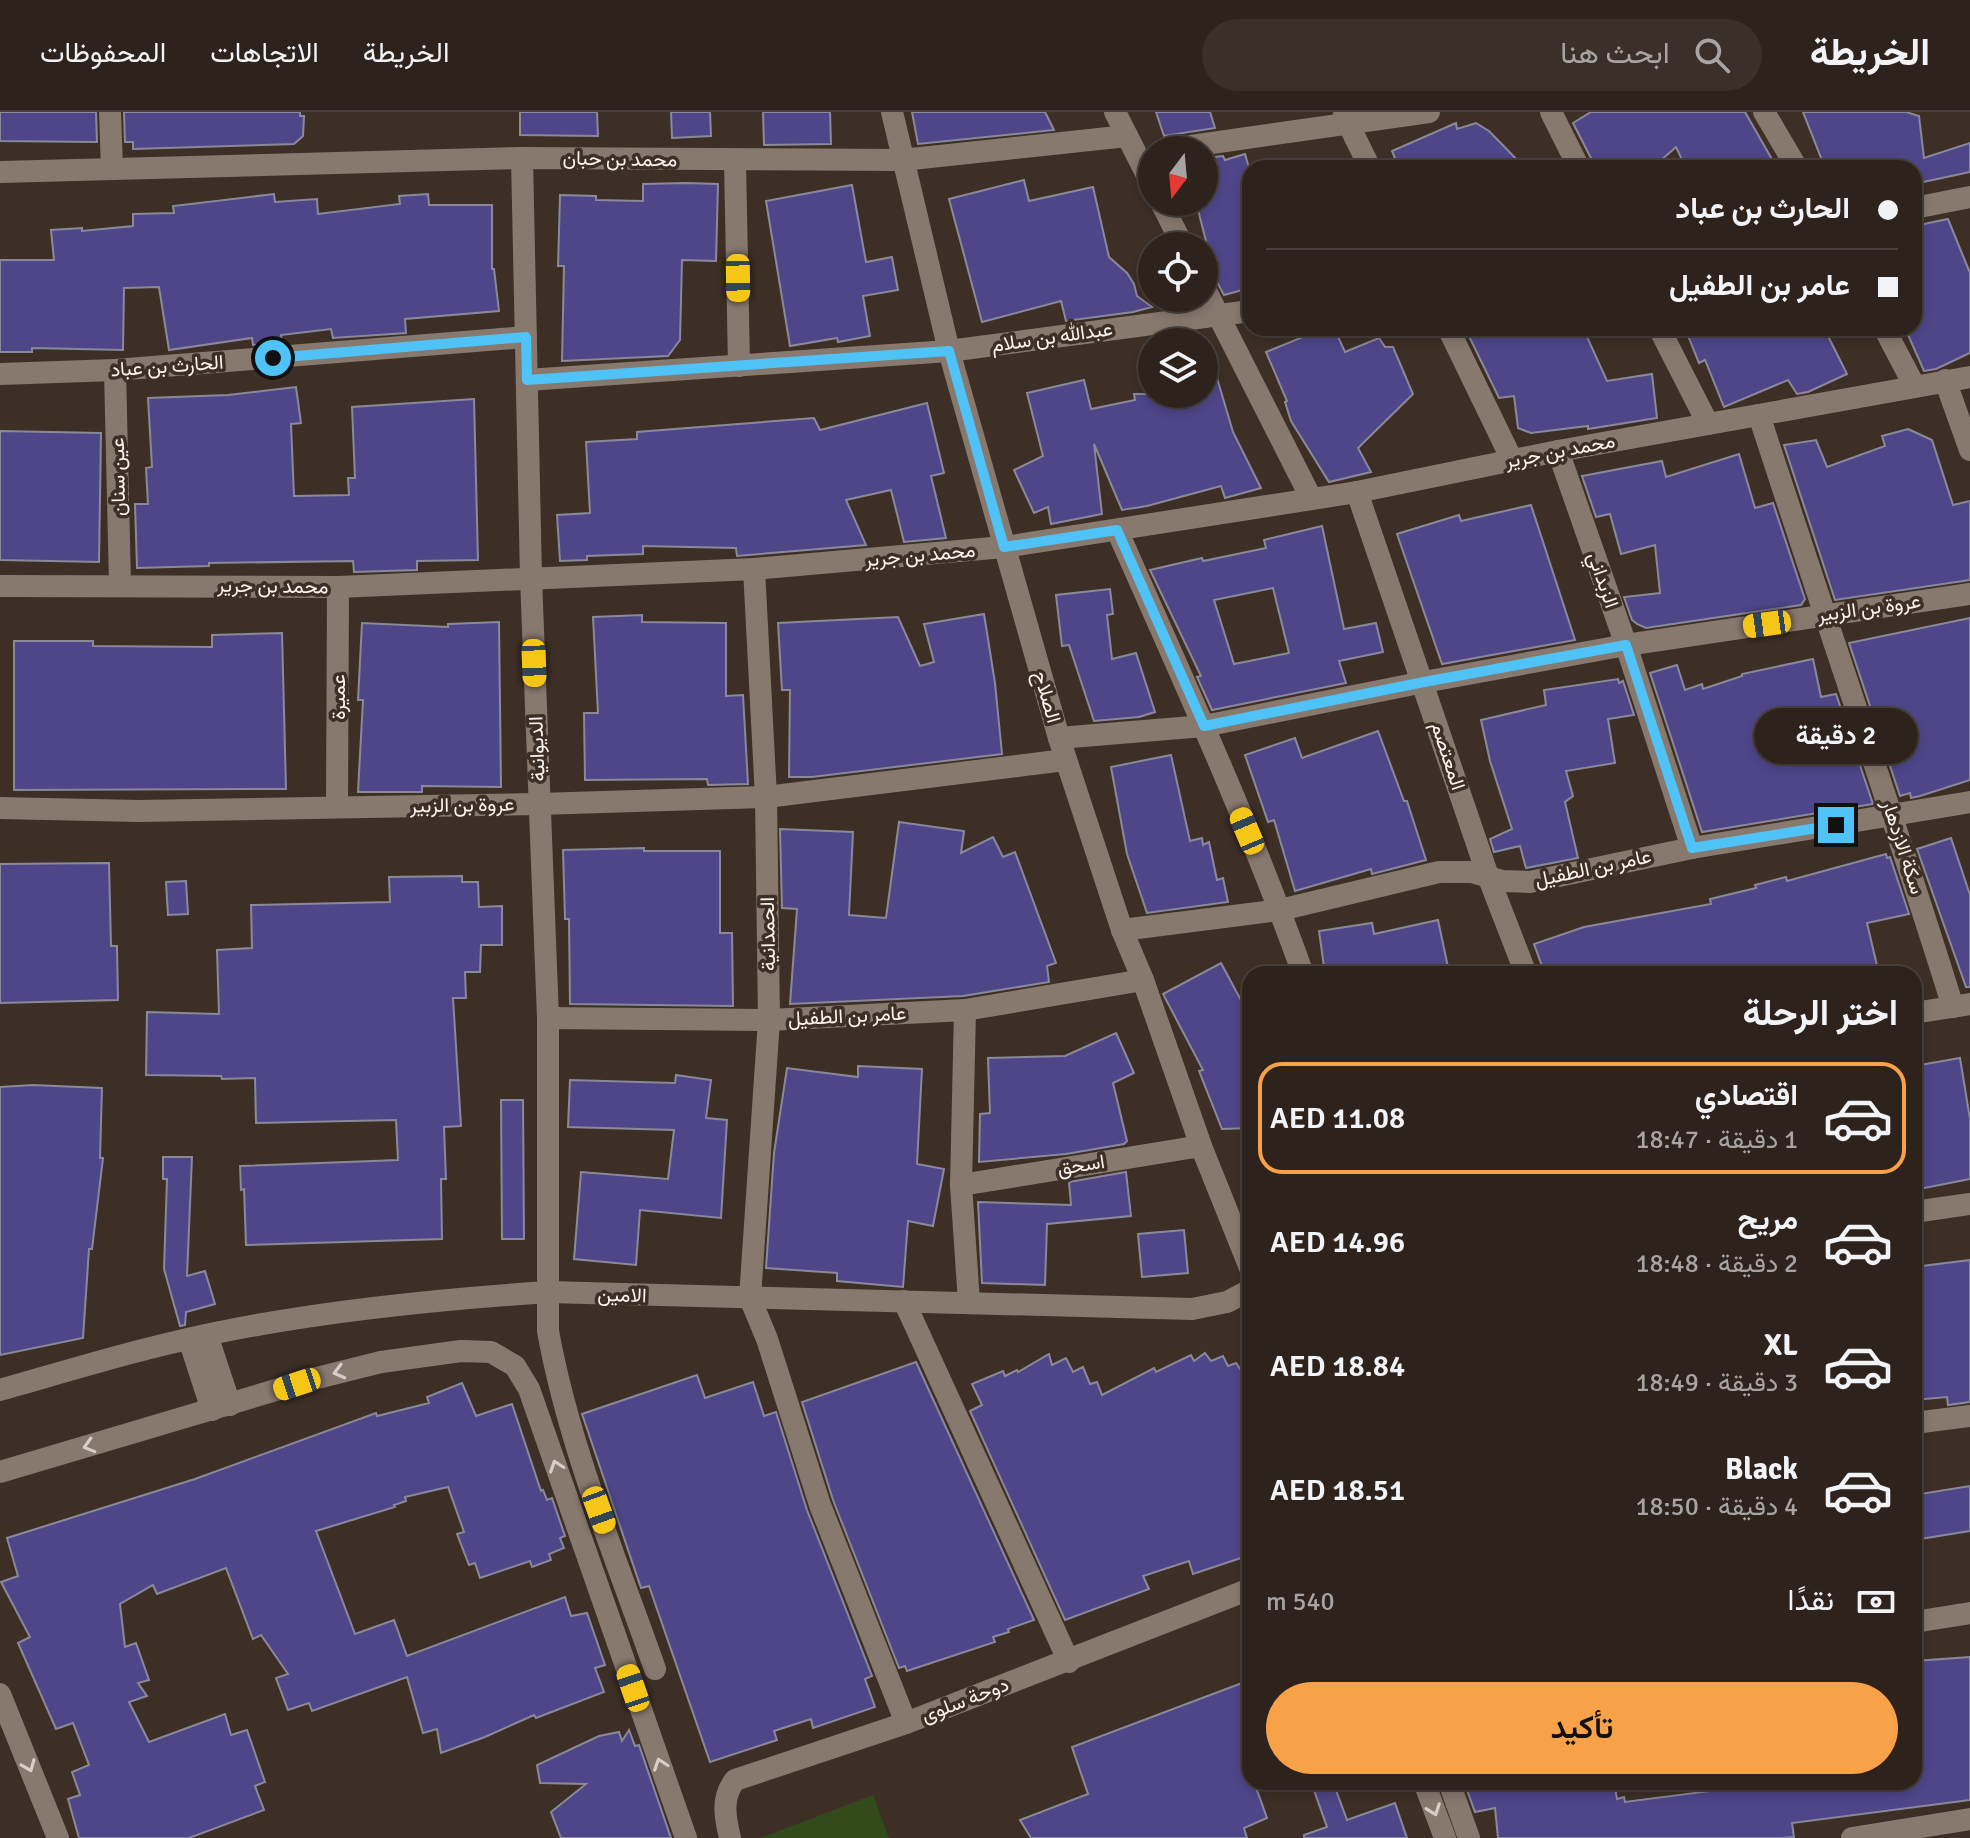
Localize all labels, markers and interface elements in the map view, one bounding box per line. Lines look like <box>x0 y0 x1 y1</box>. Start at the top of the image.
search box <box>1202 19 1762 91</box>
text: الخريطة <box>1810 29 1930 76</box>
icon: search <box>1690 33 1734 77</box>
text: ابحث هنا <box>1560 35 1670 72</box>
text: المحفوظات <box>40 36 166 70</box>
text: الاتجاهات <box>210 36 319 70</box>
text: الخريطة <box>363 36 449 70</box>
north arrow <box>1138 136 1218 216</box>
map controls <box>1138 136 1218 408</box>
street label: محمد بن حبان <box>562 146 678 172</box>
text: الحارث بن عباد <box>1675 190 1850 227</box>
button: locate <box>1138 232 1218 312</box>
car <box>726 254 750 302</box>
text: عامر بن الطفيل <box>1669 267 1850 304</box>
street label: عبدالله بن سلام <box>990 316 1114 358</box>
button: layers <box>1138 328 1218 408</box>
route start <box>255 340 291 376</box>
street label: الحارث بن عباد <box>110 350 224 382</box>
street label: محمد بن جرير <box>1502 428 1617 474</box>
street label: عين سنان <box>105 438 131 516</box>
street label: محمد بن جرير <box>862 538 977 572</box>
street label: الزبداني <box>1578 549 1624 613</box>
street label: محمد بن جرير <box>216 573 329 599</box>
street label: عروة بن الزبير <box>1815 588 1922 628</box>
car <box>1742 609 1792 639</box>
car <box>521 639 547 687</box>
street label: الصلاح <box>1027 668 1066 726</box>
street label: عميرة <box>326 674 351 720</box>
callout: 2 دقيقة <box>1754 709 1918 765</box>
street label: الديوانية <box>523 716 551 782</box>
street label: المعتصم <box>1425 719 1471 793</box>
text: 2 دقيقة <box>1796 720 1876 752</box>
street label: عروة بن الزبير <box>409 792 514 818</box>
street label: سكة الازدهار <box>1876 796 1930 897</box>
car <box>1227 804 1267 858</box>
route end <box>1818 807 1854 843</box>
street label: عامر بن الطفيل <box>1533 843 1653 893</box>
street label: الحمدانية <box>755 897 781 971</box>
text: اختر الرحلة <box>1742 991 1898 1036</box>
street label: عامر بن الطفيل <box>787 1000 907 1032</box>
text: اقتصادي <box>1695 1077 1798 1114</box>
icon: car <box>1822 1082 1894 1154</box>
text: AED 11.08 <box>1270 1100 1405 1137</box>
text: 1 دقيقة · 18:47 <box>1636 1124 1798 1156</box>
street label: اسحق <box>1055 1149 1107 1181</box>
text: مريح <box>1738 1201 1798 1238</box>
icon: car <box>1822 1206 1894 1278</box>
text: AED 14.96 <box>1270 1224 1405 1261</box>
text: 2 دقيقة · 18:48 <box>1636 1248 1798 1280</box>
street label: الامين <box>597 1282 647 1308</box>
text: XL <box>1764 1327 1798 1364</box>
icon: car <box>1822 1330 1894 1402</box>
text: AED 18.84 <box>1270 1348 1405 1385</box>
one-way arrow <box>332 1363 346 1380</box>
car <box>270 1365 324 1403</box>
text: 3 دقيقة · 18:49 <box>1636 1367 1798 1399</box>
one-way arrow <box>83 1437 97 1453</box>
text: Black <box>1725 1451 1798 1488</box>
icon: car <box>1822 1454 1894 1526</box>
one-way arrow <box>549 1460 565 1474</box>
text: AED 18.51 <box>1270 1472 1405 1509</box>
car <box>580 1483 618 1537</box>
text: 4 دقيقة · 18:50 <box>1636 1491 1798 1523</box>
icon: cash <box>1854 1580 1898 1624</box>
text: نقدًا <box>1788 1582 1834 1619</box>
text: 540 m <box>1266 1586 1335 1618</box>
car <box>614 1661 652 1715</box>
street label: دوحة سلوى <box>918 1672 1012 1728</box>
button: تأكيد <box>1266 1682 1898 1774</box>
one-way arrow <box>19 1758 36 1772</box>
one-way arrow <box>653 1758 670 1772</box>
one-way arrow <box>1425 1802 1441 1816</box>

